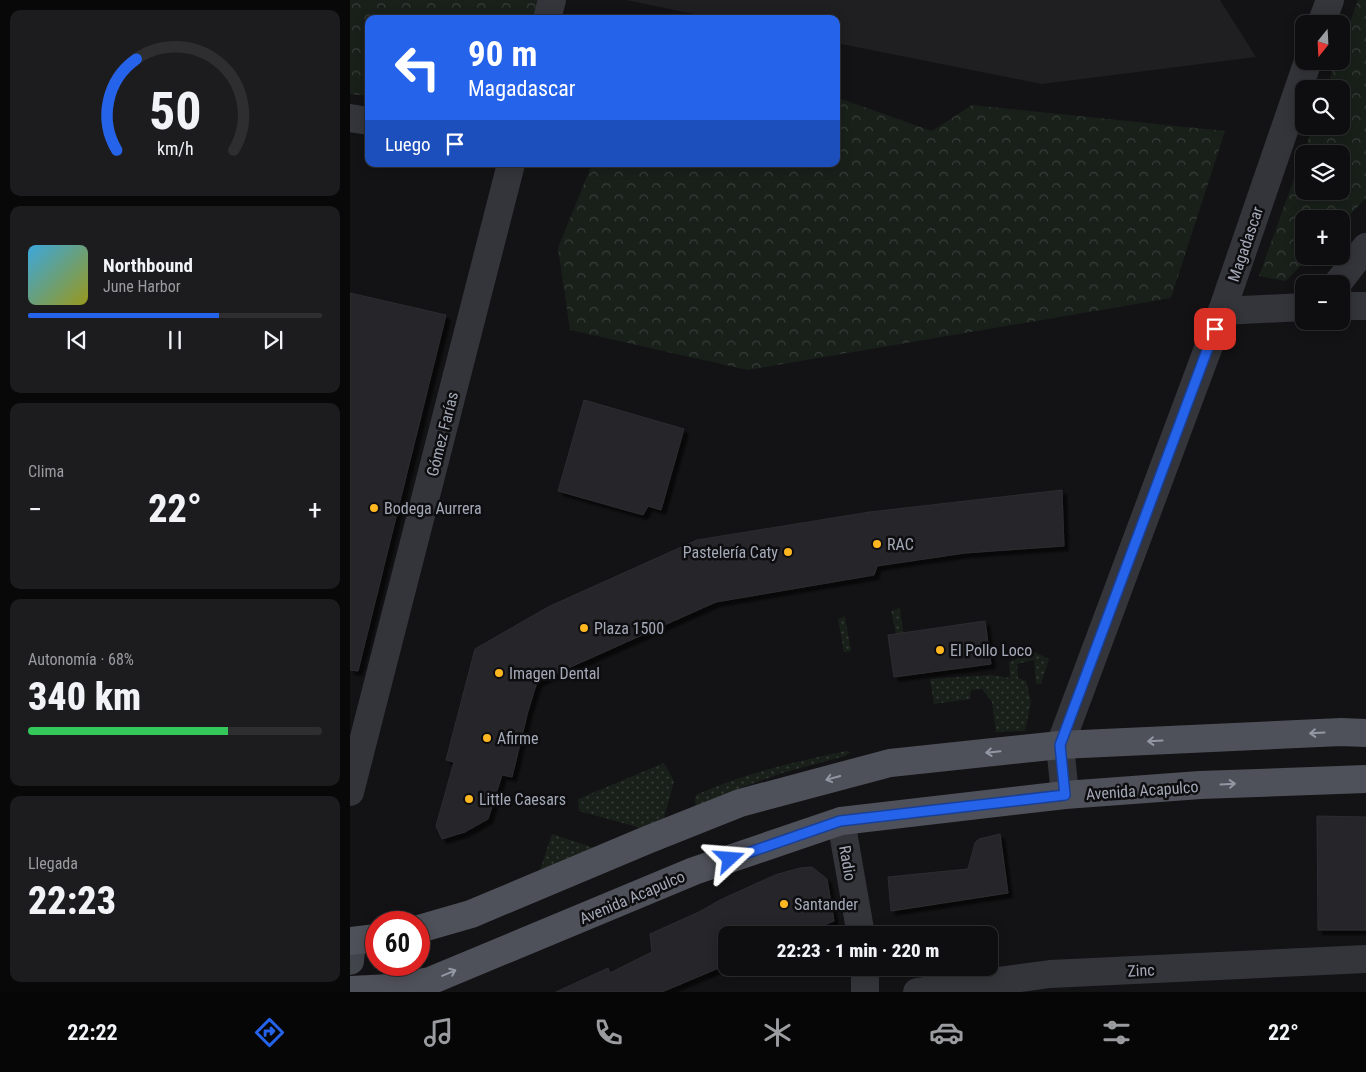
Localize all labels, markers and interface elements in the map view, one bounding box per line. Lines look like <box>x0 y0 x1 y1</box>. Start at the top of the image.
north arrow <box>1295 15 1350 70</box>
map controls <box>1295 15 1350 330</box>
text: 90 m <box>468 34 537 75</box>
icon: left <box>385 35 450 100</box>
text: Magadascar <box>468 76 575 101</box>
button: search <box>1295 80 1350 135</box>
text: 50 <box>149 81 201 142</box>
icon: arrive <box>441 130 469 158</box>
text: Luego <box>385 133 431 156</box>
text: km/h <box>157 138 193 159</box>
button: layers <box>1295 145 1350 200</box>
street label: Magadascar <box>1224 204 1267 284</box>
button: + <box>1295 210 1350 265</box>
text: Northbound <box>103 254 193 277</box>
button: − <box>1295 275 1350 330</box>
text: June Harbor <box>103 277 181 296</box>
pin <box>1194 308 1236 350</box>
icon: arrive <box>1201 315 1229 343</box>
icon: previous <box>63 326 91 354</box>
icon: pause <box>161 326 189 354</box>
icon: next <box>259 326 287 354</box>
street label: Gómez Farías <box>423 390 462 478</box>
text: Clima <box>28 462 64 481</box>
text: 22° <box>148 487 202 531</box>
text: − <box>28 493 42 526</box>
text: + <box>308 493 322 526</box>
place label: Bodega Aurrera <box>384 499 482 518</box>
marker: Bodega Aurrera <box>368 502 380 514</box>
place label: RAC <box>887 535 914 554</box>
marker: RAC <box>871 538 883 550</box>
place label: Pastelería Caty <box>683 543 778 562</box>
marker: Pastelería Caty <box>782 546 794 558</box>
place label: Plaza 1500 <box>594 619 664 638</box>
marker: Plaza 1500 <box>578 622 590 634</box>
place label: El Pollo Loco <box>950 641 1032 660</box>
marker: El Pollo Loco <box>934 644 946 656</box>
text: Autonomía · 68% <box>28 650 134 669</box>
place label: Imagen Dental <box>509 664 600 683</box>
marker: Imagen Dental <box>493 667 505 679</box>
text: 340 km <box>28 675 141 719</box>
one-way arrow <box>1310 728 1326 738</box>
place label: Afirme <box>497 729 539 748</box>
marker: Afirme <box>481 732 493 744</box>
one-way arrow <box>1147 736 1163 745</box>
one-way arrow <box>985 747 1001 757</box>
one-way arrow <box>825 774 841 784</box>
street label: Avenida Acapulco <box>1085 777 1199 804</box>
one-way arrow <box>1220 779 1236 788</box>
place label: Little Caesars <box>479 790 566 809</box>
marker: Little Caesars <box>463 793 475 805</box>
position arrow <box>703 832 755 884</box>
street label: Radio <box>835 844 860 882</box>
text: Llegada <box>28 854 78 873</box>
street label: Avenida Acapulco <box>577 867 688 928</box>
text: 22:23 <box>28 879 116 923</box>
place label: Santander <box>794 895 858 914</box>
marker: Santander <box>778 898 790 910</box>
speed limit sign: 60 <box>365 911 430 976</box>
text: 22:23 · 1 min · 220 m <box>777 939 939 962</box>
street label: Zinc <box>1127 960 1155 981</box>
one-way arrow <box>441 967 456 977</box>
icon: directions <box>252 1015 287 1050</box>
icon: music <box>421 1015 456 1050</box>
icon: phone <box>591 1015 626 1050</box>
icon: climate <box>760 1015 795 1050</box>
icon: car <box>929 1015 964 1050</box>
icon: filters <box>1099 1015 1134 1050</box>
text: 22:22 <box>67 1020 118 1045</box>
text: 22° <box>1268 1020 1299 1045</box>

